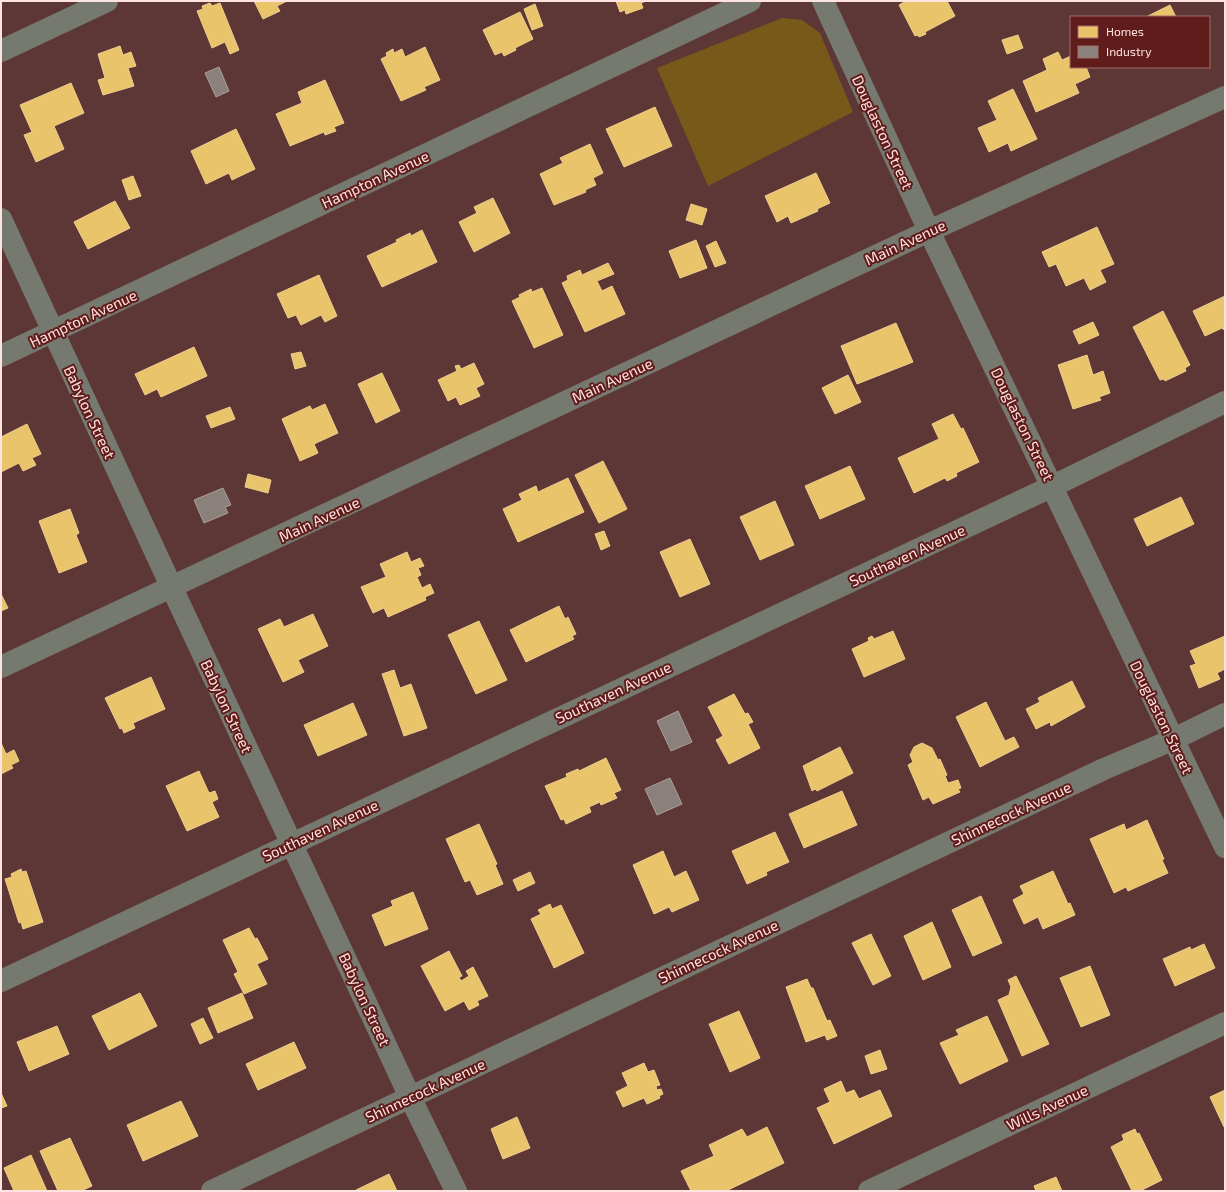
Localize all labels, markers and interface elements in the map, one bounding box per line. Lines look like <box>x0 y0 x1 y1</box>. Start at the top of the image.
legend <box>1070 16 1210 68</box>
text: Homes <box>1106 24 1144 38</box>
text: Industry <box>1106 44 1152 58</box>
street label: Douglaston Street <box>849 72 917 192</box>
street label: Hampton Avenue <box>319 146 431 212</box>
street label: Main Avenue <box>862 215 948 269</box>
street label: Hampton Avenue <box>27 285 139 351</box>
street label: Main Avenue <box>569 353 655 407</box>
street label: Babylon Street <box>61 363 120 462</box>
street label: Douglaston Street <box>988 364 1058 484</box>
street label: Main Avenue <box>276 492 362 546</box>
street label: Southaven Avenue <box>846 520 968 590</box>
street label: Babylon Street <box>198 657 257 756</box>
street label: Southaven Avenue <box>552 657 674 727</box>
street label: Douglaston Street <box>1127 657 1197 777</box>
street label: Shinnecock Avenue <box>948 777 1074 849</box>
street label: Southaven Avenue <box>259 795 381 865</box>
street label: Shinnecock Avenue <box>655 915 781 987</box>
street label: Babylon Street <box>336 950 395 1049</box>
street label: Shinnecock Avenue <box>362 1054 488 1126</box>
street label: Wills Avenue <box>1003 1080 1091 1134</box>

